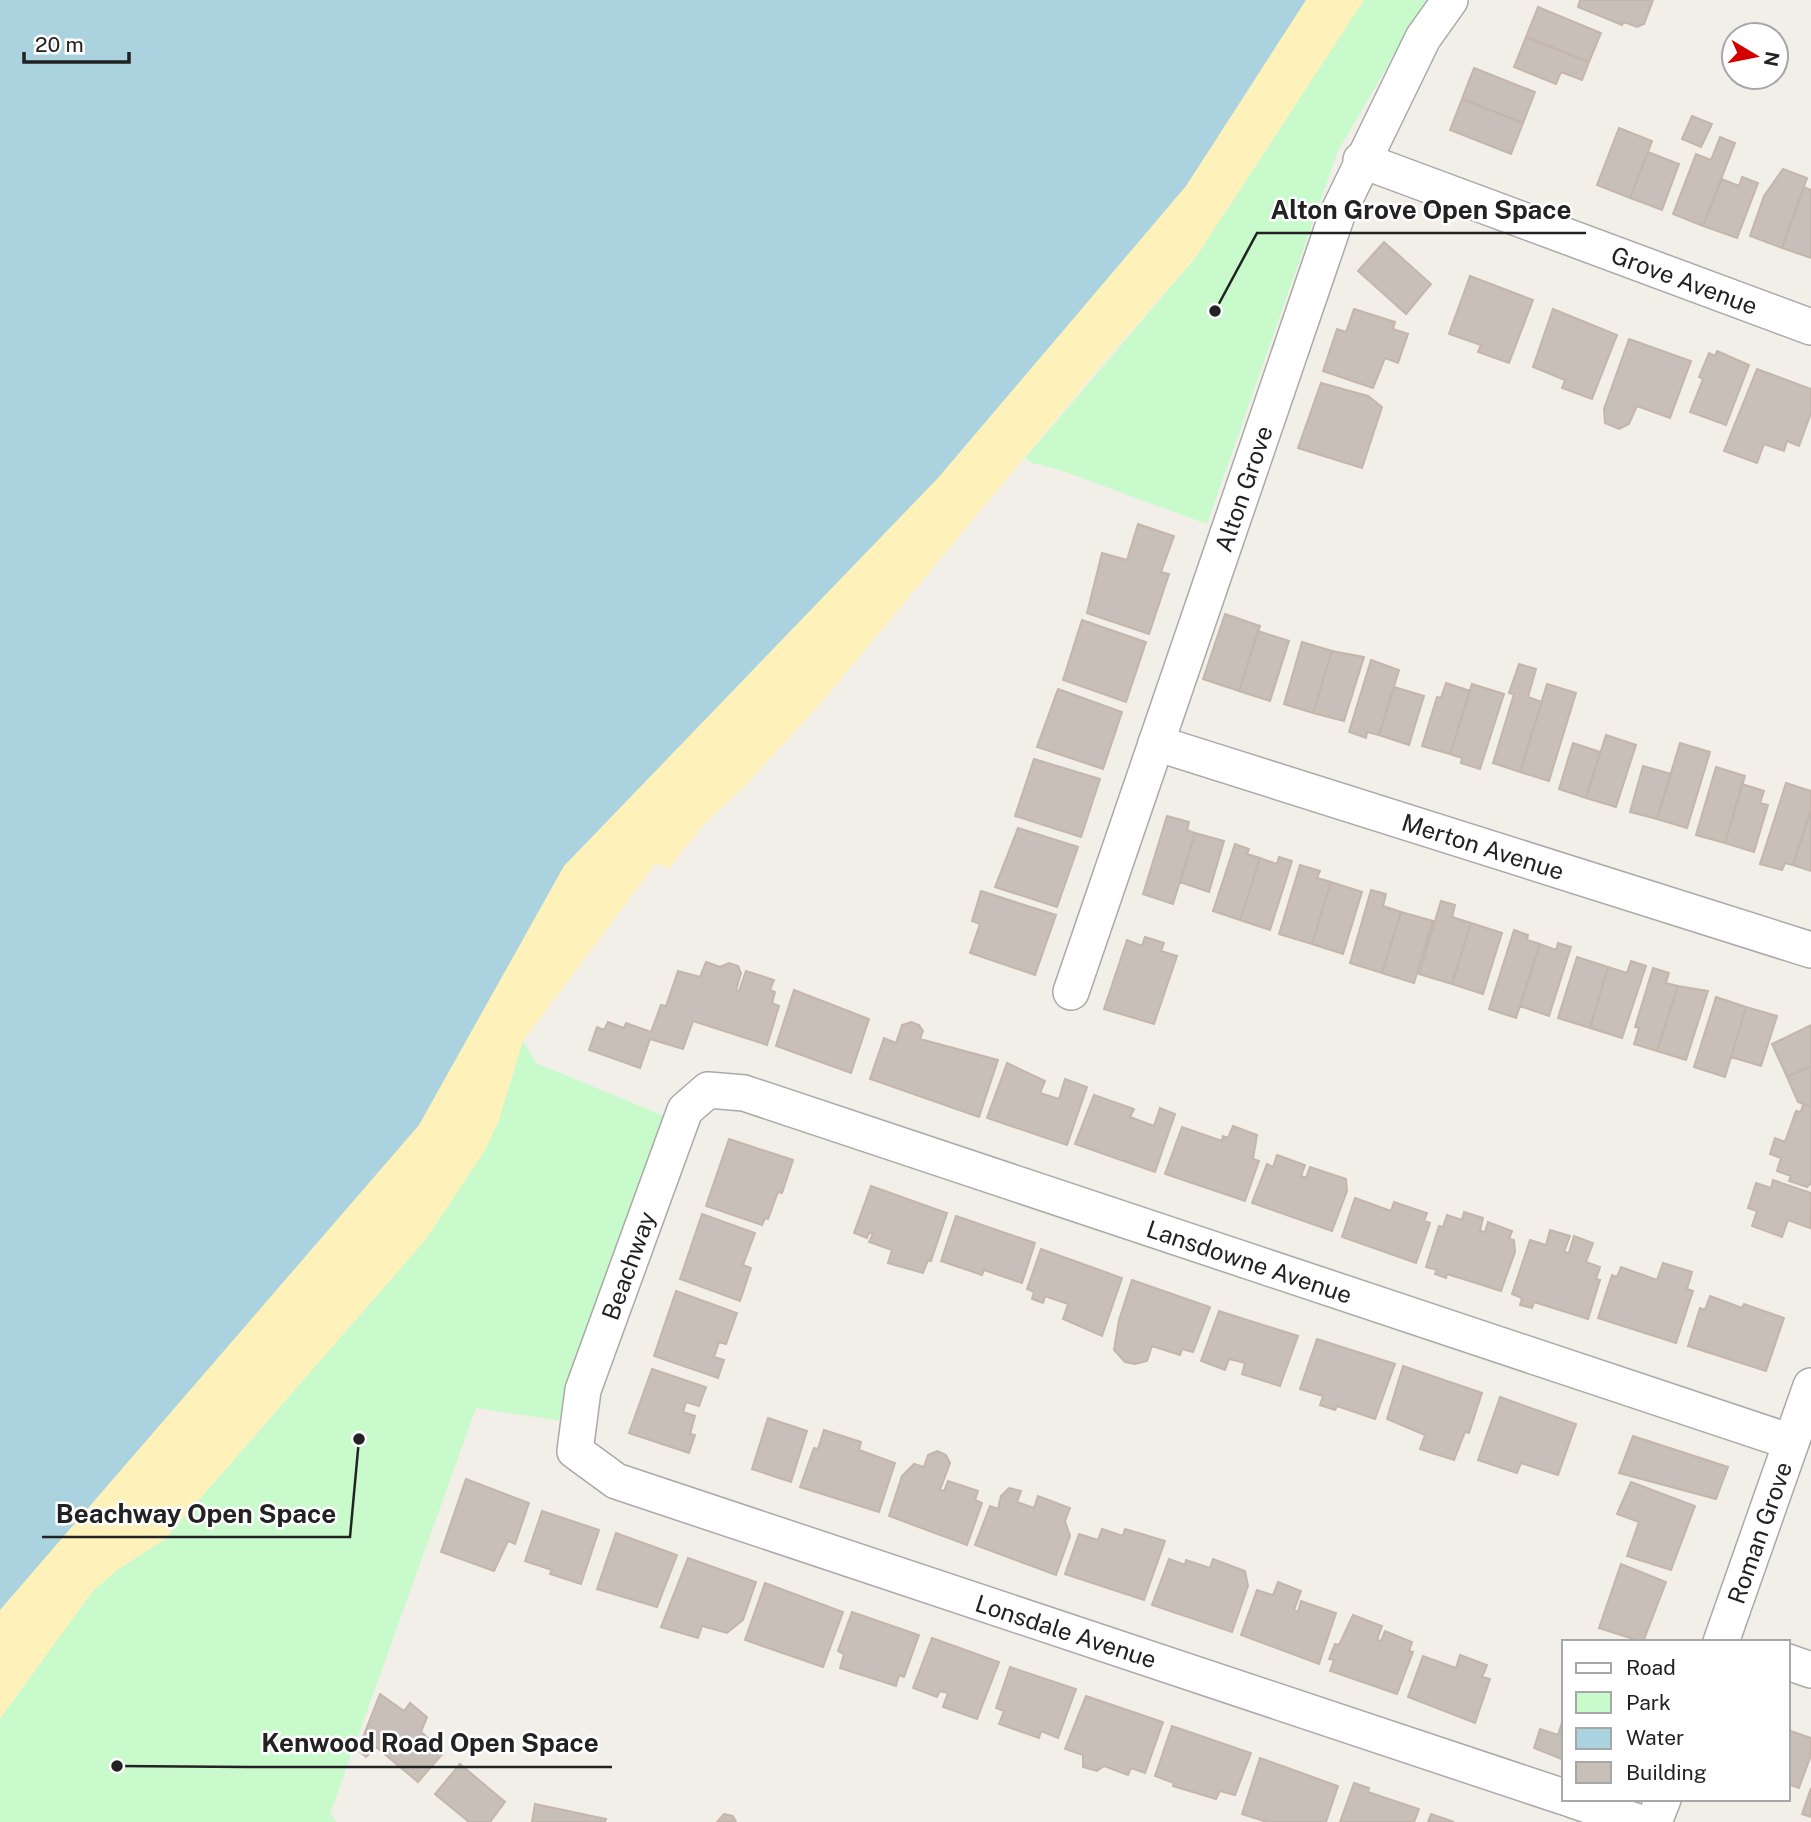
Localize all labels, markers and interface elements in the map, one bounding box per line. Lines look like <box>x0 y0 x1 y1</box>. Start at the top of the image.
scale bar <box>24 21 130 65</box>
north arrow <box>1720 21 1790 91</box>
text: 20 m <box>35 32 84 57</box>
text: N <box>1760 50 1784 68</box>
callout: Alton Grove Open Space <box>1257 186 1586 233</box>
text: Alton Grove Open Space <box>1270 194 1572 225</box>
street label: Grove Avenue <box>1607 240 1761 320</box>
street label: Alton Grove <box>1209 422 1278 555</box>
street label: Merton Avenue <box>1398 808 1568 885</box>
street label: Beachway <box>596 1207 661 1324</box>
street label: Lansdowne Avenue <box>1143 1214 1356 1309</box>
street label: Roman Grove <box>1722 1458 1797 1607</box>
callout: Beachway Open Space <box>42 1490 350 1537</box>
text: Beachway Open Space <box>56 1498 336 1529</box>
street label: Lonsdale Avenue <box>972 1589 1160 1673</box>
legend <box>1562 1640 1790 1801</box>
text: Road <box>1626 1655 1676 1680</box>
text: Park <box>1626 1690 1671 1715</box>
callout: Kenwood Road Open Space <box>247 1720 612 1767</box>
text: Water <box>1626 1725 1684 1750</box>
text: Kenwood Road Open Space <box>261 1727 599 1758</box>
text: Building <box>1626 1760 1707 1785</box>

